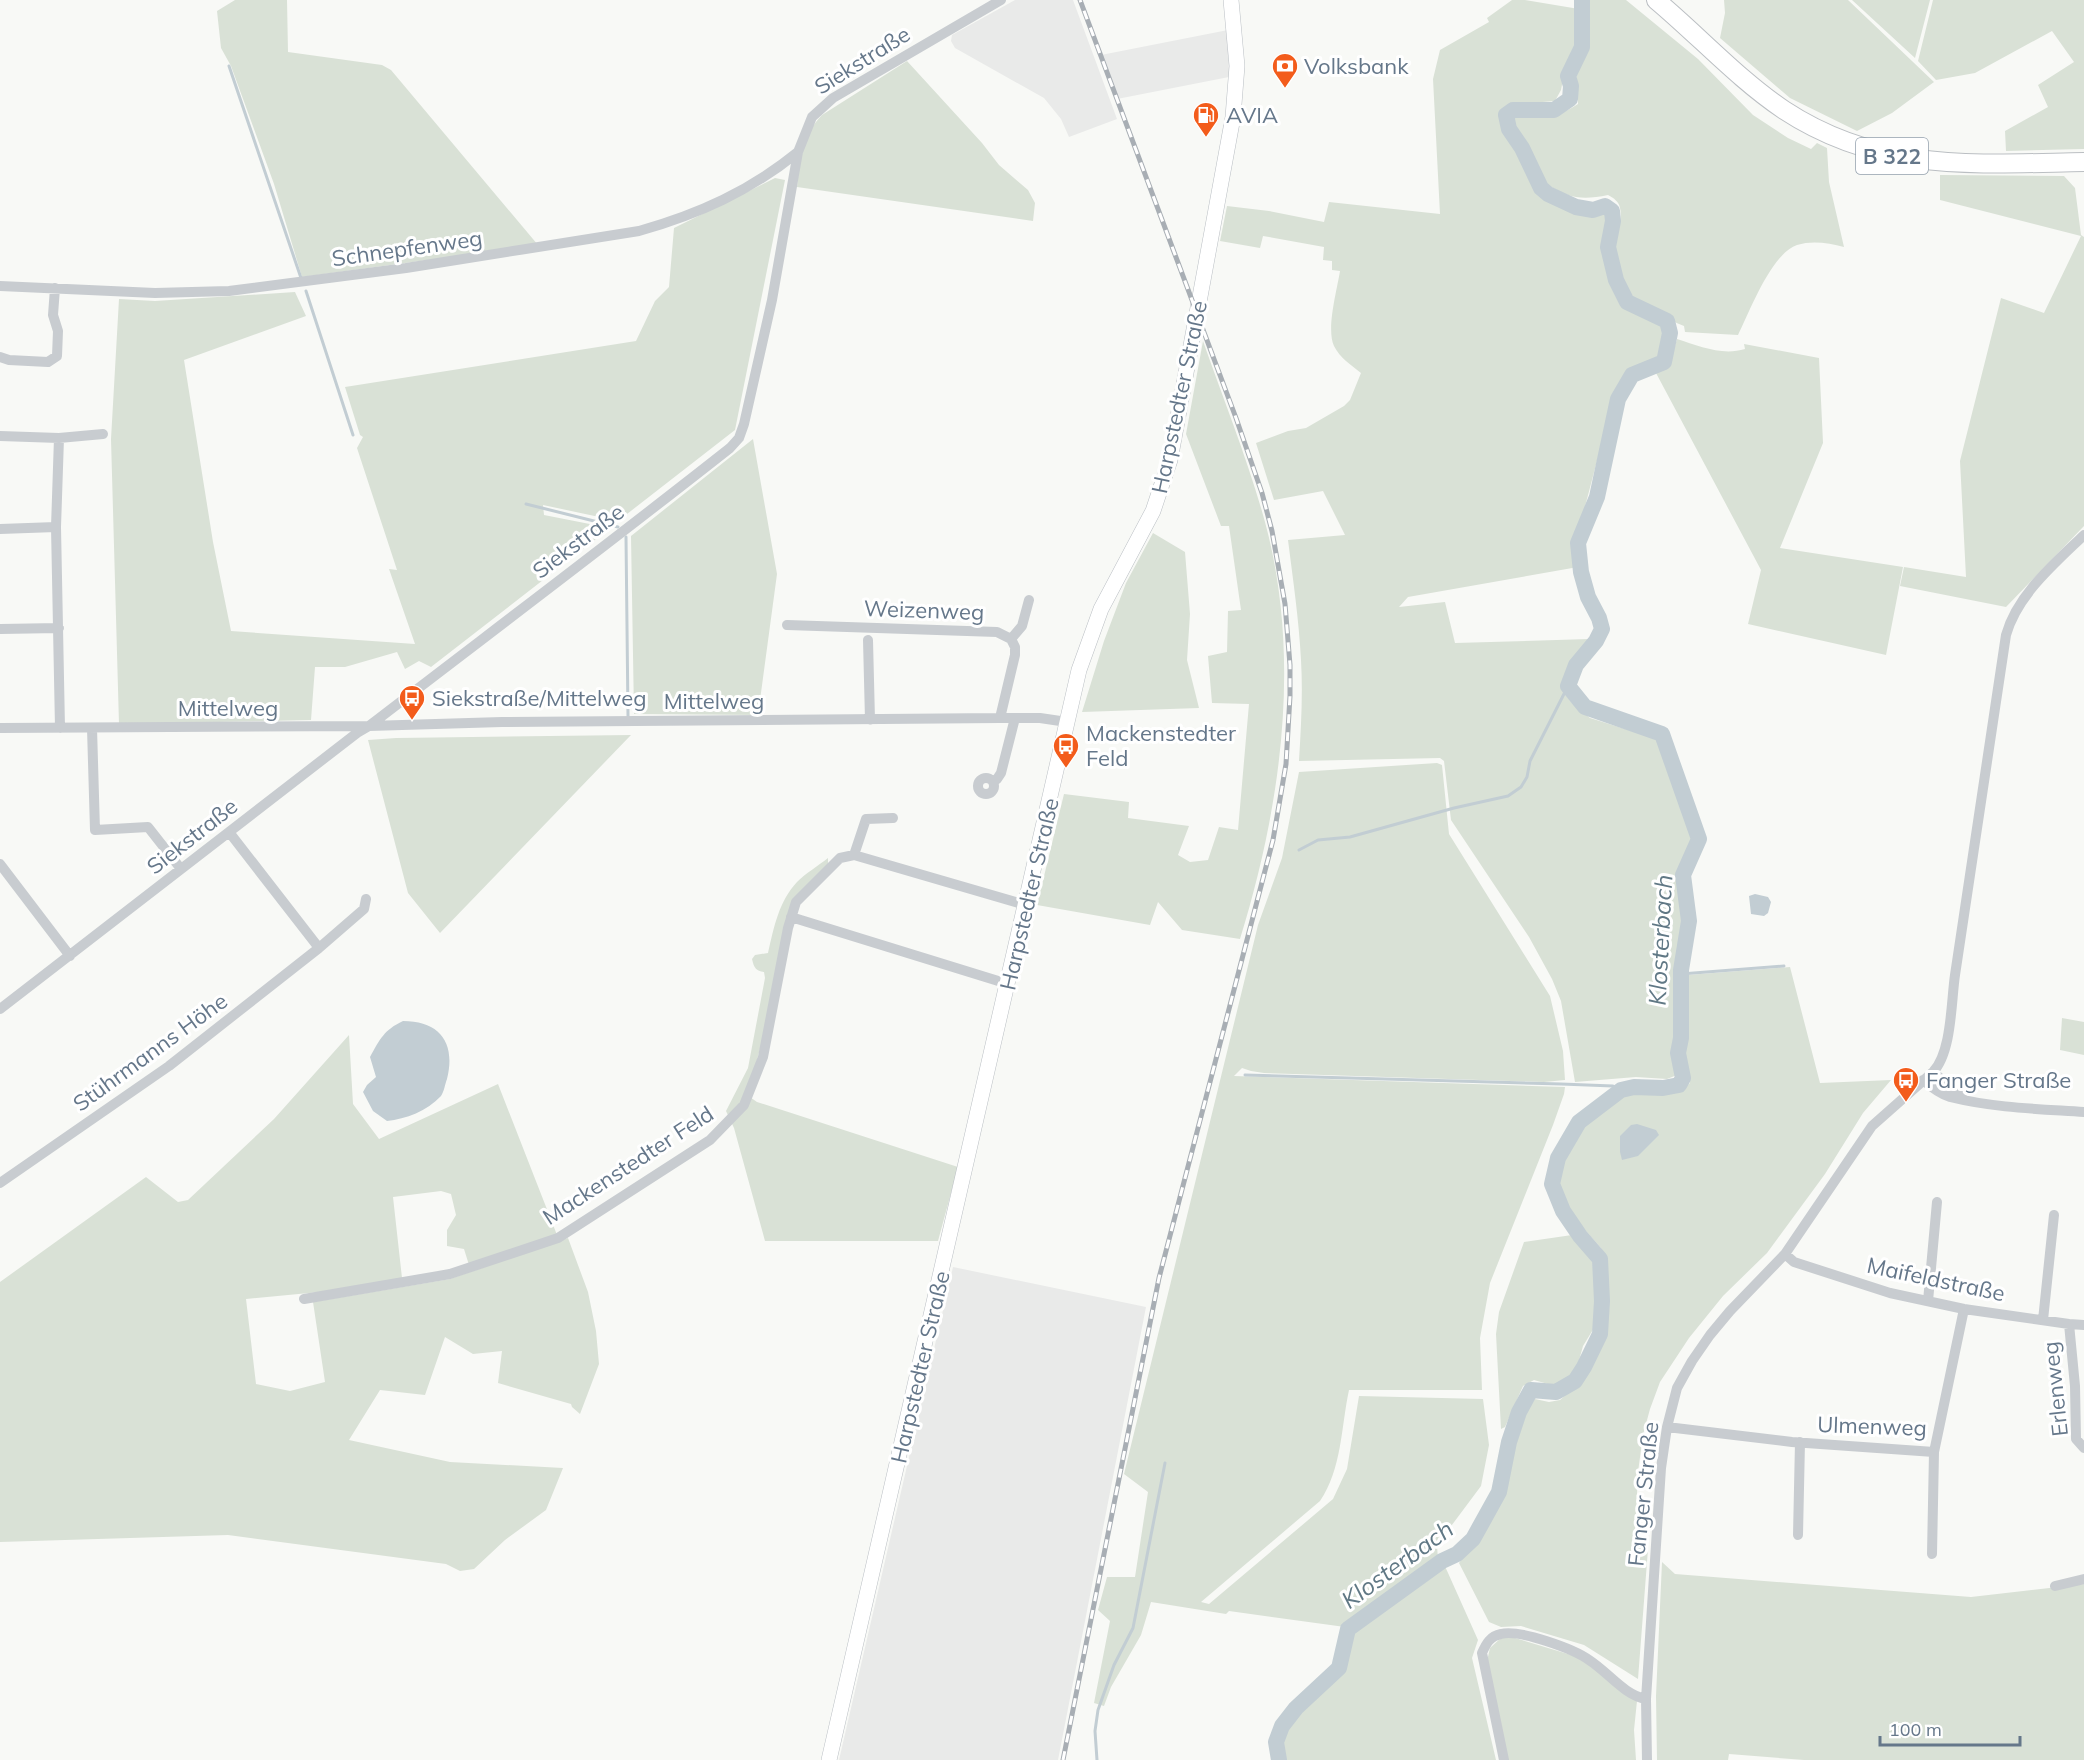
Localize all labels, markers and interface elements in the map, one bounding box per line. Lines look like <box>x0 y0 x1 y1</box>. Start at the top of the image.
street label: Siekstraße <box>809 20 915 100</box>
bank icon: Volksbank <box>1270 51 1300 89</box>
place label: Volksbank <box>1304 52 1409 80</box>
fuel station icon: AVIA <box>1191 100 1221 138</box>
place label: AVIA <box>1226 101 1278 129</box>
road number: B 322 <box>1856 138 1928 174</box>
street label: Schnepfenweg <box>330 224 484 272</box>
street label: Harpstedter Straße <box>1145 298 1213 496</box>
street label: Siekstraße <box>527 497 629 585</box>
street label: Weizenweg <box>863 594 985 626</box>
bus stop icon: Siekstraße/Mittelweg <box>397 683 427 721</box>
place label: Siekstraße/Mittelweg <box>432 684 646 712</box>
street label: Mittelweg <box>664 687 764 715</box>
street label: Mittelweg <box>178 694 278 722</box>
place label: Mackenstedter Feld <box>1086 719 1236 772</box>
bus stop icon: Mackenstedter Feld <box>1051 731 1081 769</box>
street label: Siekstraße <box>141 792 243 880</box>
street label: Harpstedter Straße <box>993 795 1065 993</box>
water label: Klosterbach <box>1642 874 1678 1006</box>
street label: Stührmanns Höhe <box>67 987 233 1117</box>
bus stop icon: Fanger Straße <box>1891 1065 1921 1103</box>
place label: Fanger Straße <box>1926 1066 2071 1094</box>
street label: Mackenstedter Feld <box>537 1099 719 1231</box>
street label: Maifeldstraße <box>1864 1251 2008 1307</box>
street label: Harpstedter Straße <box>884 1268 956 1466</box>
street label: Erlenweg <box>2036 1340 2074 1438</box>
street label: Ulmenweg <box>1817 1410 1927 1442</box>
street label: Fanger Straße <box>1621 1420 1665 1568</box>
water label: Klosterbach <box>1335 1513 1459 1615</box>
scale bar <box>1880 1709 2020 1747</box>
text: 100 m <box>1889 1718 1942 1741</box>

